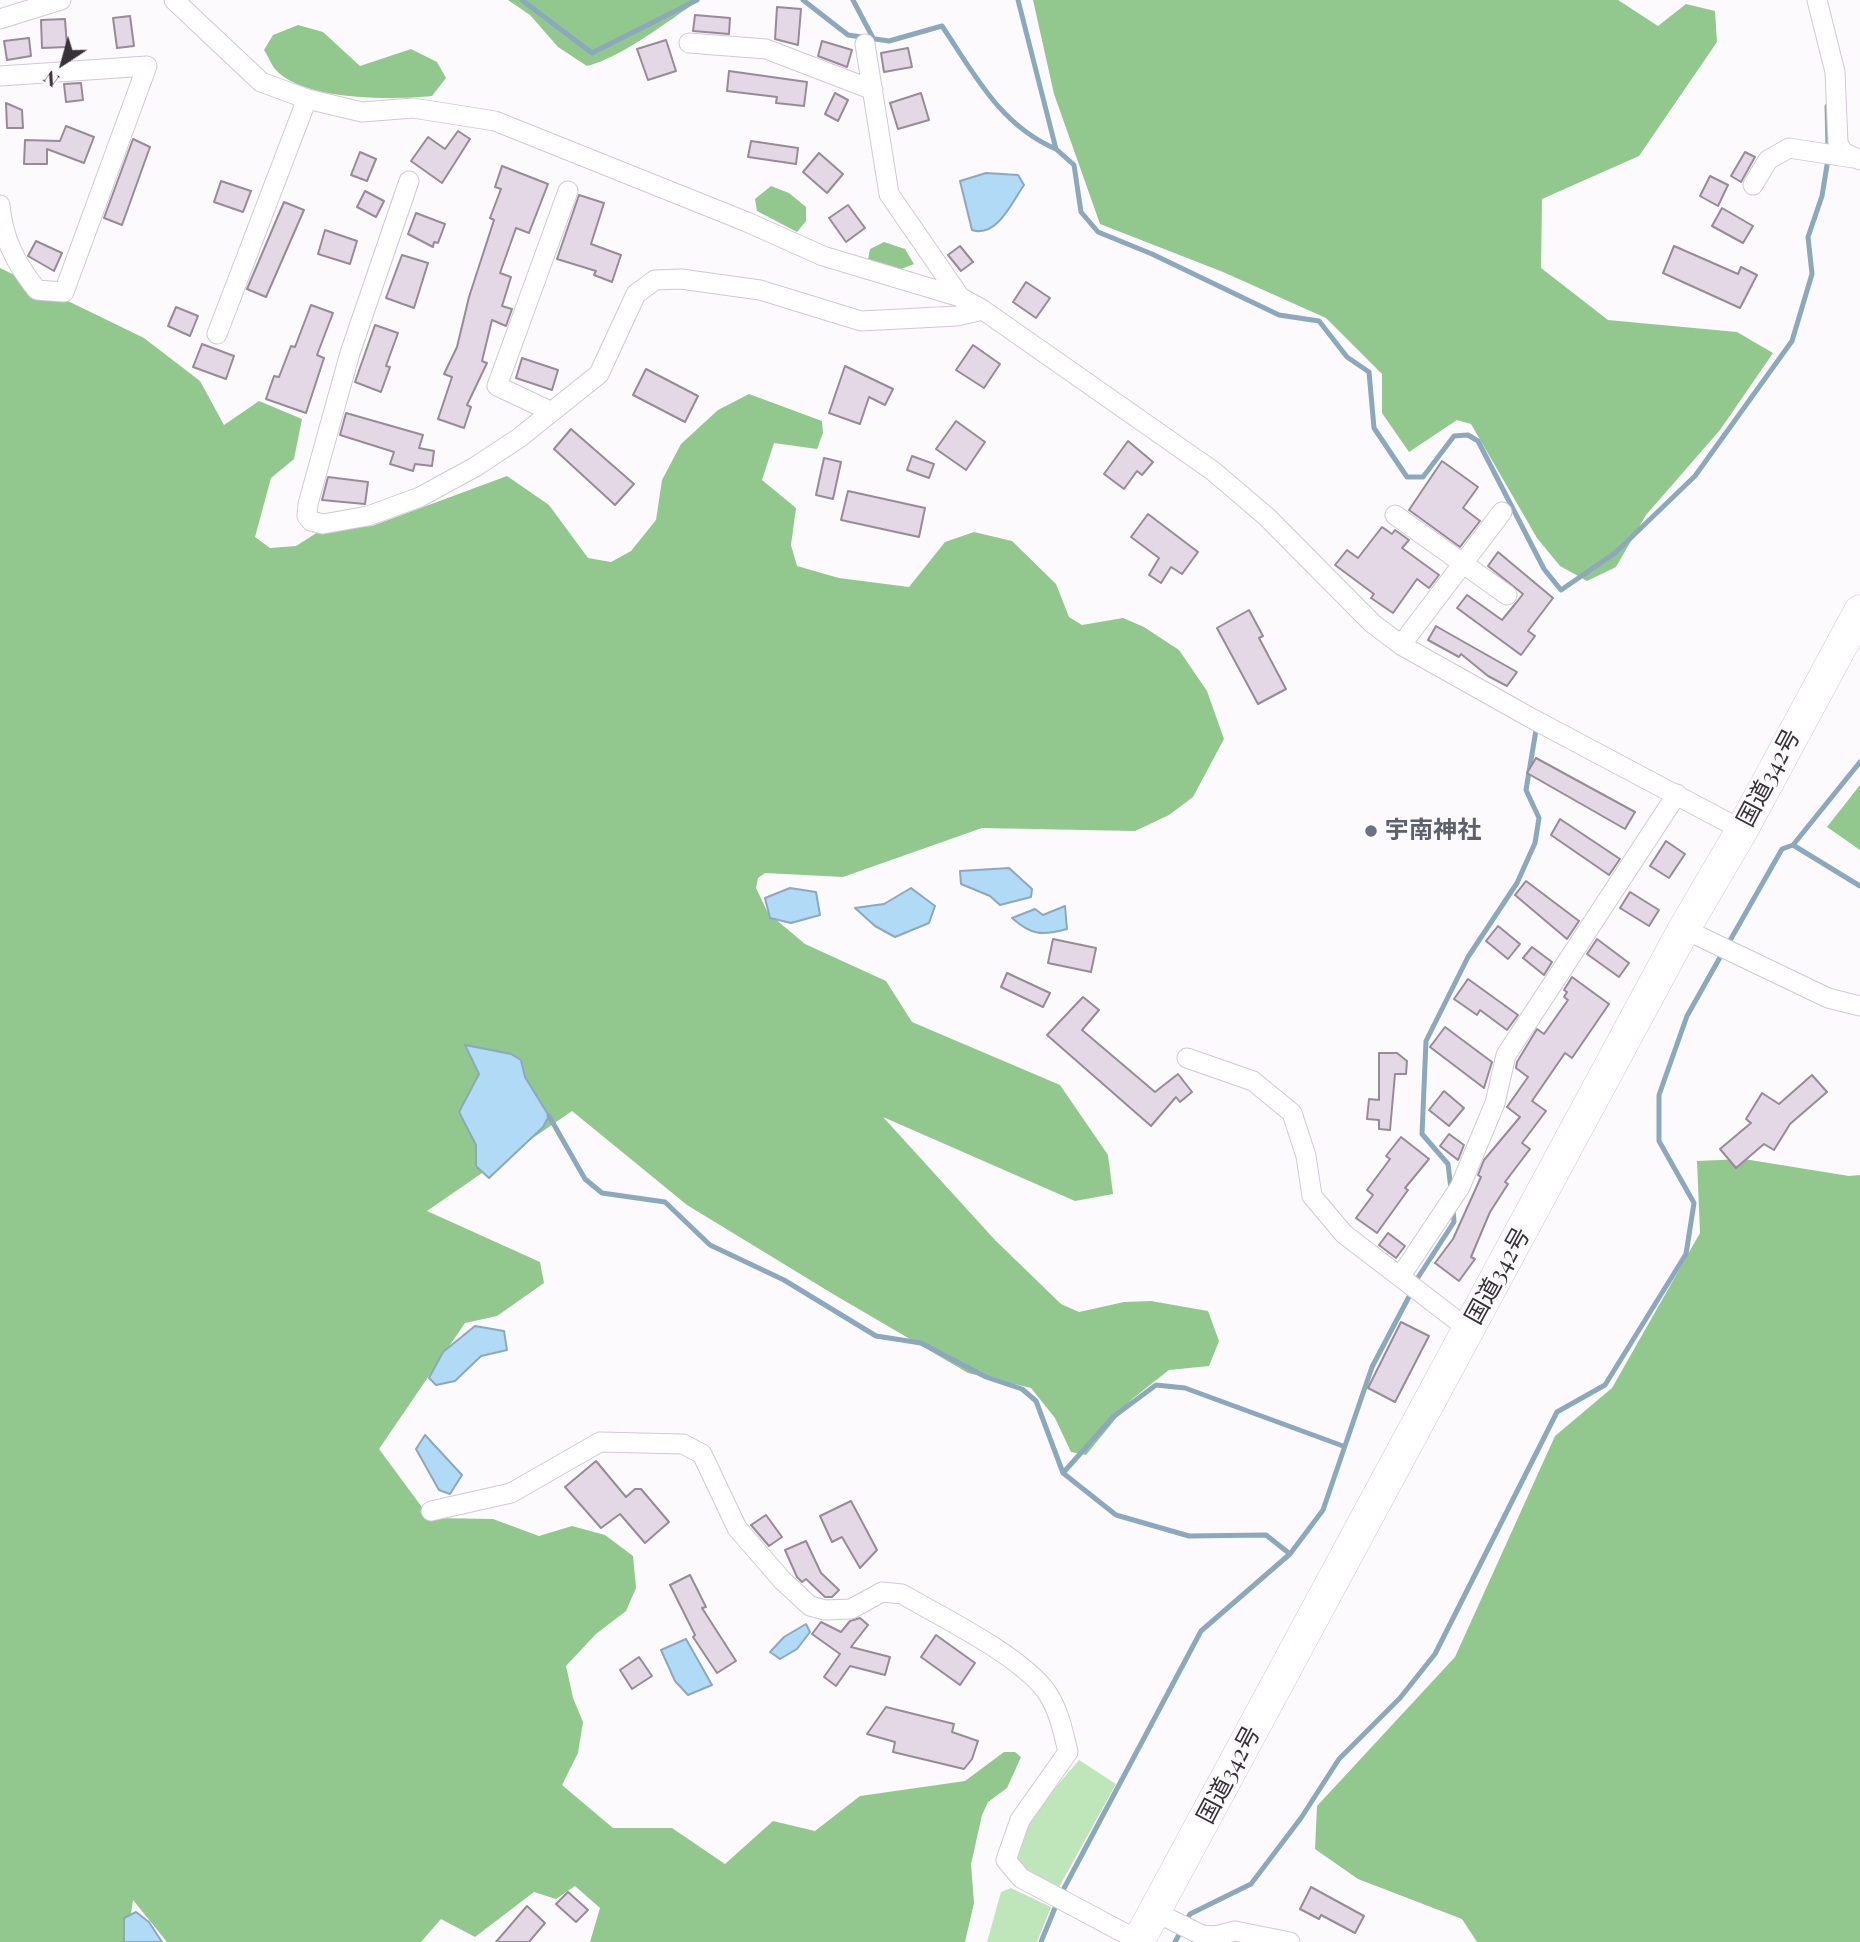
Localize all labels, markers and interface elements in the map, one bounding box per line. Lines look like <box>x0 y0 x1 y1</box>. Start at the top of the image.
north arrow <box>28 28 98 98</box>
text: N <box>37 65 64 95</box>
street label: 国道342号 <box>1731 724 1807 832</box>
place label: 宇南神社 <box>1385 817 1481 845</box>
marker: 宇南神社 <box>1363 823 1379 839</box>
street label: 国道342号 <box>1460 1223 1536 1329</box>
street label: 国道342号 <box>1191 1721 1267 1829</box>

